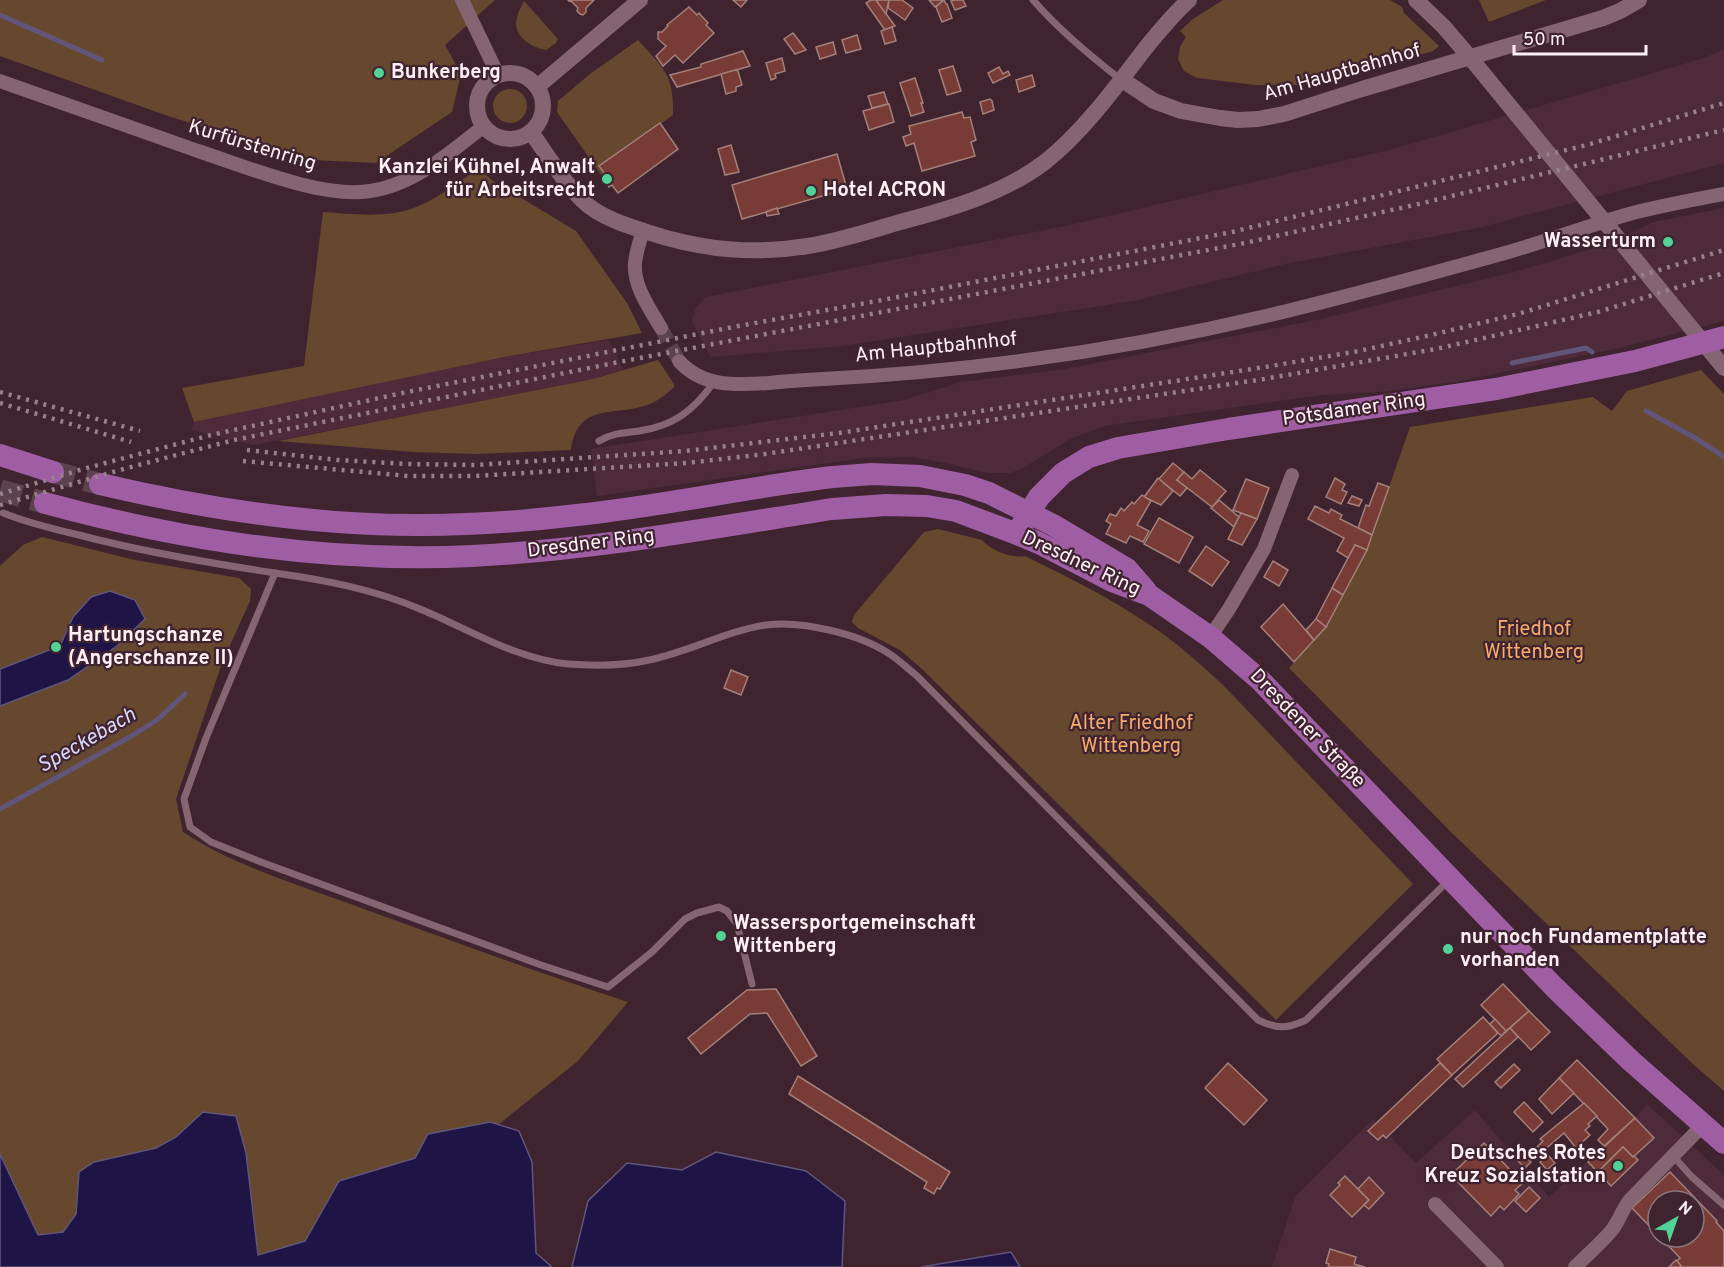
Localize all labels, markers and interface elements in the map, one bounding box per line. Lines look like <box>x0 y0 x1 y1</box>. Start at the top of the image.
scale bar <box>1514 18 1646 56</box>
text: 50 m <box>1523 29 1565 52</box>
street label: Am Hauptbahnhof <box>1260 38 1424 108</box>
place label: Bunkerberg <box>391 60 501 86</box>
marker: Bunkerberg <box>372 66 386 80</box>
street label: Kurfürstenring <box>185 114 319 178</box>
place label: Kanzlei Kühnel, Anwalt für Arbeitsrecht <box>378 155 595 204</box>
marker: Kanzlei Kühnel, Anwalt für Arbeitsrecht <box>600 172 614 186</box>
place label: Hotel ACRON <box>823 178 946 204</box>
marker: Hotel ACRON <box>804 184 818 198</box>
place label: Wasserturm <box>1544 229 1656 255</box>
marker: Wasserturm <box>1661 235 1675 249</box>
street label: Am Hauptbahnhof <box>854 327 1019 369</box>
street label: Potsdamer Ring <box>1281 387 1427 433</box>
street label: Dresdner Ring <box>526 523 656 565</box>
street label: Dresdner Ring <box>1017 525 1145 603</box>
park label: Friedhof Wittenberg <box>1484 617 1584 666</box>
place label: Hartungschanze (Angerschanze II) <box>68 623 234 672</box>
marker: Hartungschanze (Angerschanze II) <box>49 640 63 654</box>
street label: Dresdener Straße <box>1243 664 1371 794</box>
water label: Speckebach <box>33 702 142 780</box>
park label: Alter Friedhof Wittenberg <box>1069 711 1193 760</box>
place label: Wassersportgemeinschaft Wittenberg <box>733 911 976 960</box>
place label: nur noch Fundamentplatte vorhanden <box>1460 925 1707 974</box>
marker: Wassersportgemeinschaft Wittenberg <box>714 929 728 943</box>
marker: nur noch Fundamentplatte vorhanden <box>1441 942 1455 956</box>
place label: Deutsches Rotes Kreuz Sozialstation <box>1424 1141 1606 1190</box>
marker: Deutsches Rotes Kreuz Sozialstation <box>1611 1159 1625 1173</box>
north arrow <box>1646 1189 1706 1249</box>
text: N <box>1674 1198 1695 1220</box>

